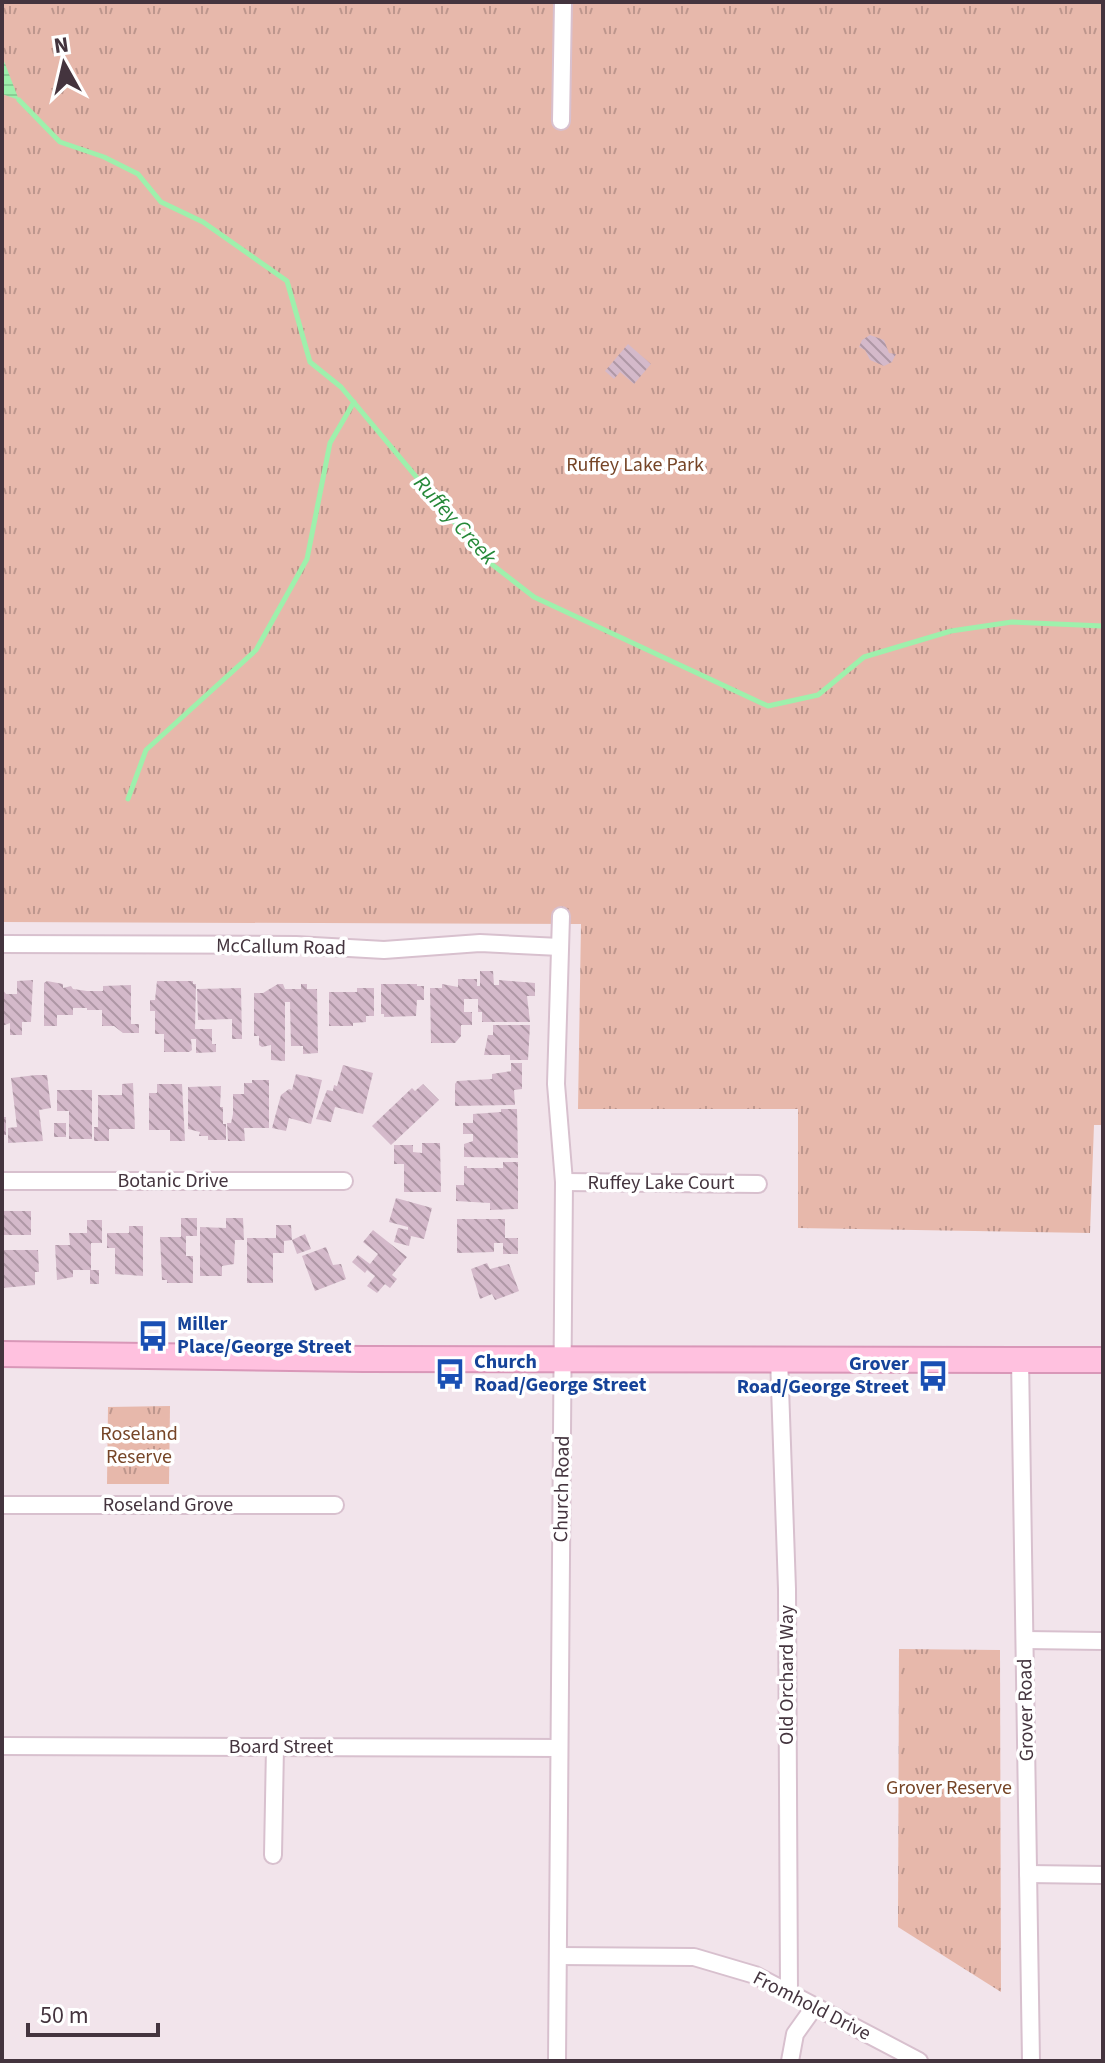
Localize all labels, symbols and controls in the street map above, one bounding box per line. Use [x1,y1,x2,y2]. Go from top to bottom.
north arrow [24,24,104,104]
text: N [52,28,71,62]
park label: Ruffey Lake Park [566,451,704,479]
water label: Ruffey Creek [406,468,504,572]
street label: McCallum Road [216,932,346,962]
street label: Botanic Drive [118,1167,229,1195]
street label: Ruffey Lake Court [587,1169,735,1197]
place label: Miller Place/George Street [177,1310,352,1361]
bus stop icon: Miller Place/George Street [136,1319,170,1353]
place label: Church Road/George Street [474,1348,647,1399]
place label: Grover Road/George Street [737,1350,909,1401]
bus stop icon: Church Road/George Street [433,1357,467,1391]
bus stop icon: Grover Road/George Street [916,1359,950,1393]
park label: Roseland Reserve [100,1420,178,1471]
street label: Church Road [547,1435,577,1543]
street label: Roseland Grove [103,1491,233,1519]
street label: Old Orchard Way [773,1604,801,1745]
street label: Grover Road [1011,1658,1041,1762]
street label: Board Street [229,1733,333,1761]
park label: Grover Reserve [886,1774,1012,1802]
street label: Fromhold Drive [748,1964,876,2048]
scale bar [28,1987,158,2037]
text: 50 m [40,1998,89,2033]

